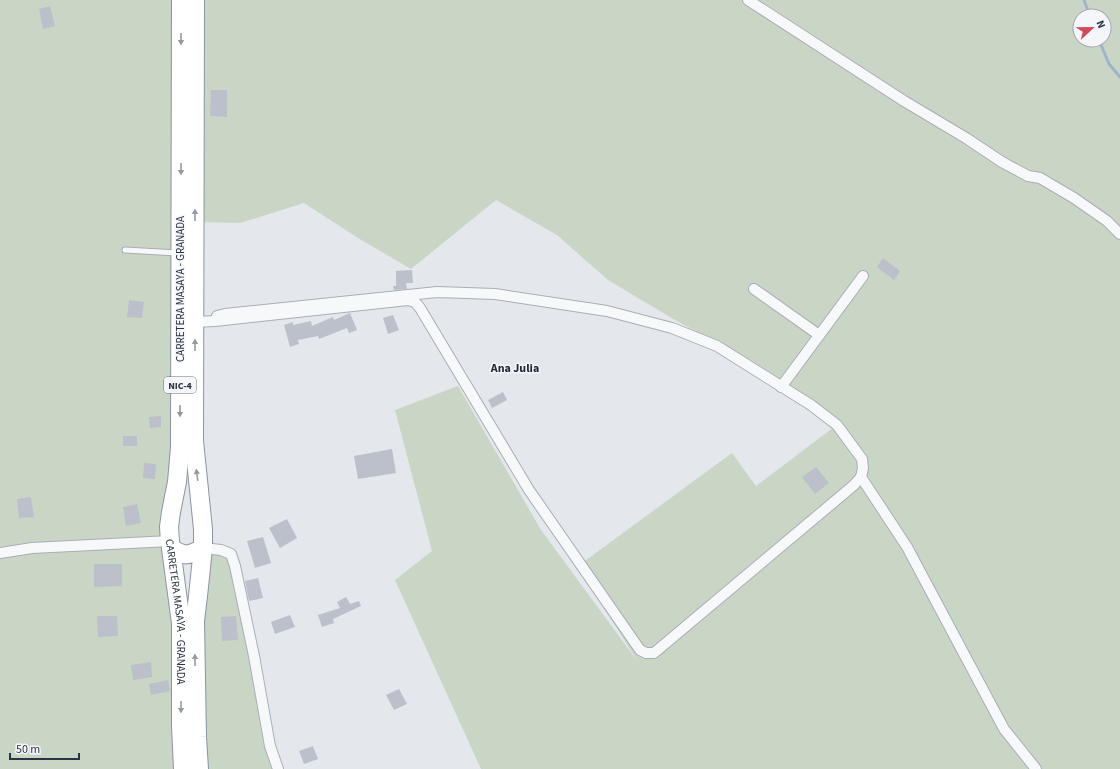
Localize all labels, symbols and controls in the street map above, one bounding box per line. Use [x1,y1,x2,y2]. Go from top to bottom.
north arrow [1072,8,1112,48]
text: N [1092,18,1109,31]
one-way arrow [178,33,184,46]
one-way arrow [178,163,184,176]
one-way arrow [192,208,198,221]
street label: CARRETERA MASAYA - GRANADA [173,216,188,362]
one-way arrow [192,338,198,351]
district label: Ana Julia [490,360,539,377]
road number: NIC-4 [164,377,196,393]
one-way arrow [177,405,183,418]
one-way arrow [194,469,200,481]
street label: CARRETERA MASAYA - GRANADA [162,538,188,684]
one-way arrow [192,653,198,666]
one-way arrow [178,701,184,714]
scale bar [10,735,79,761]
text: 50 m [16,741,40,758]

